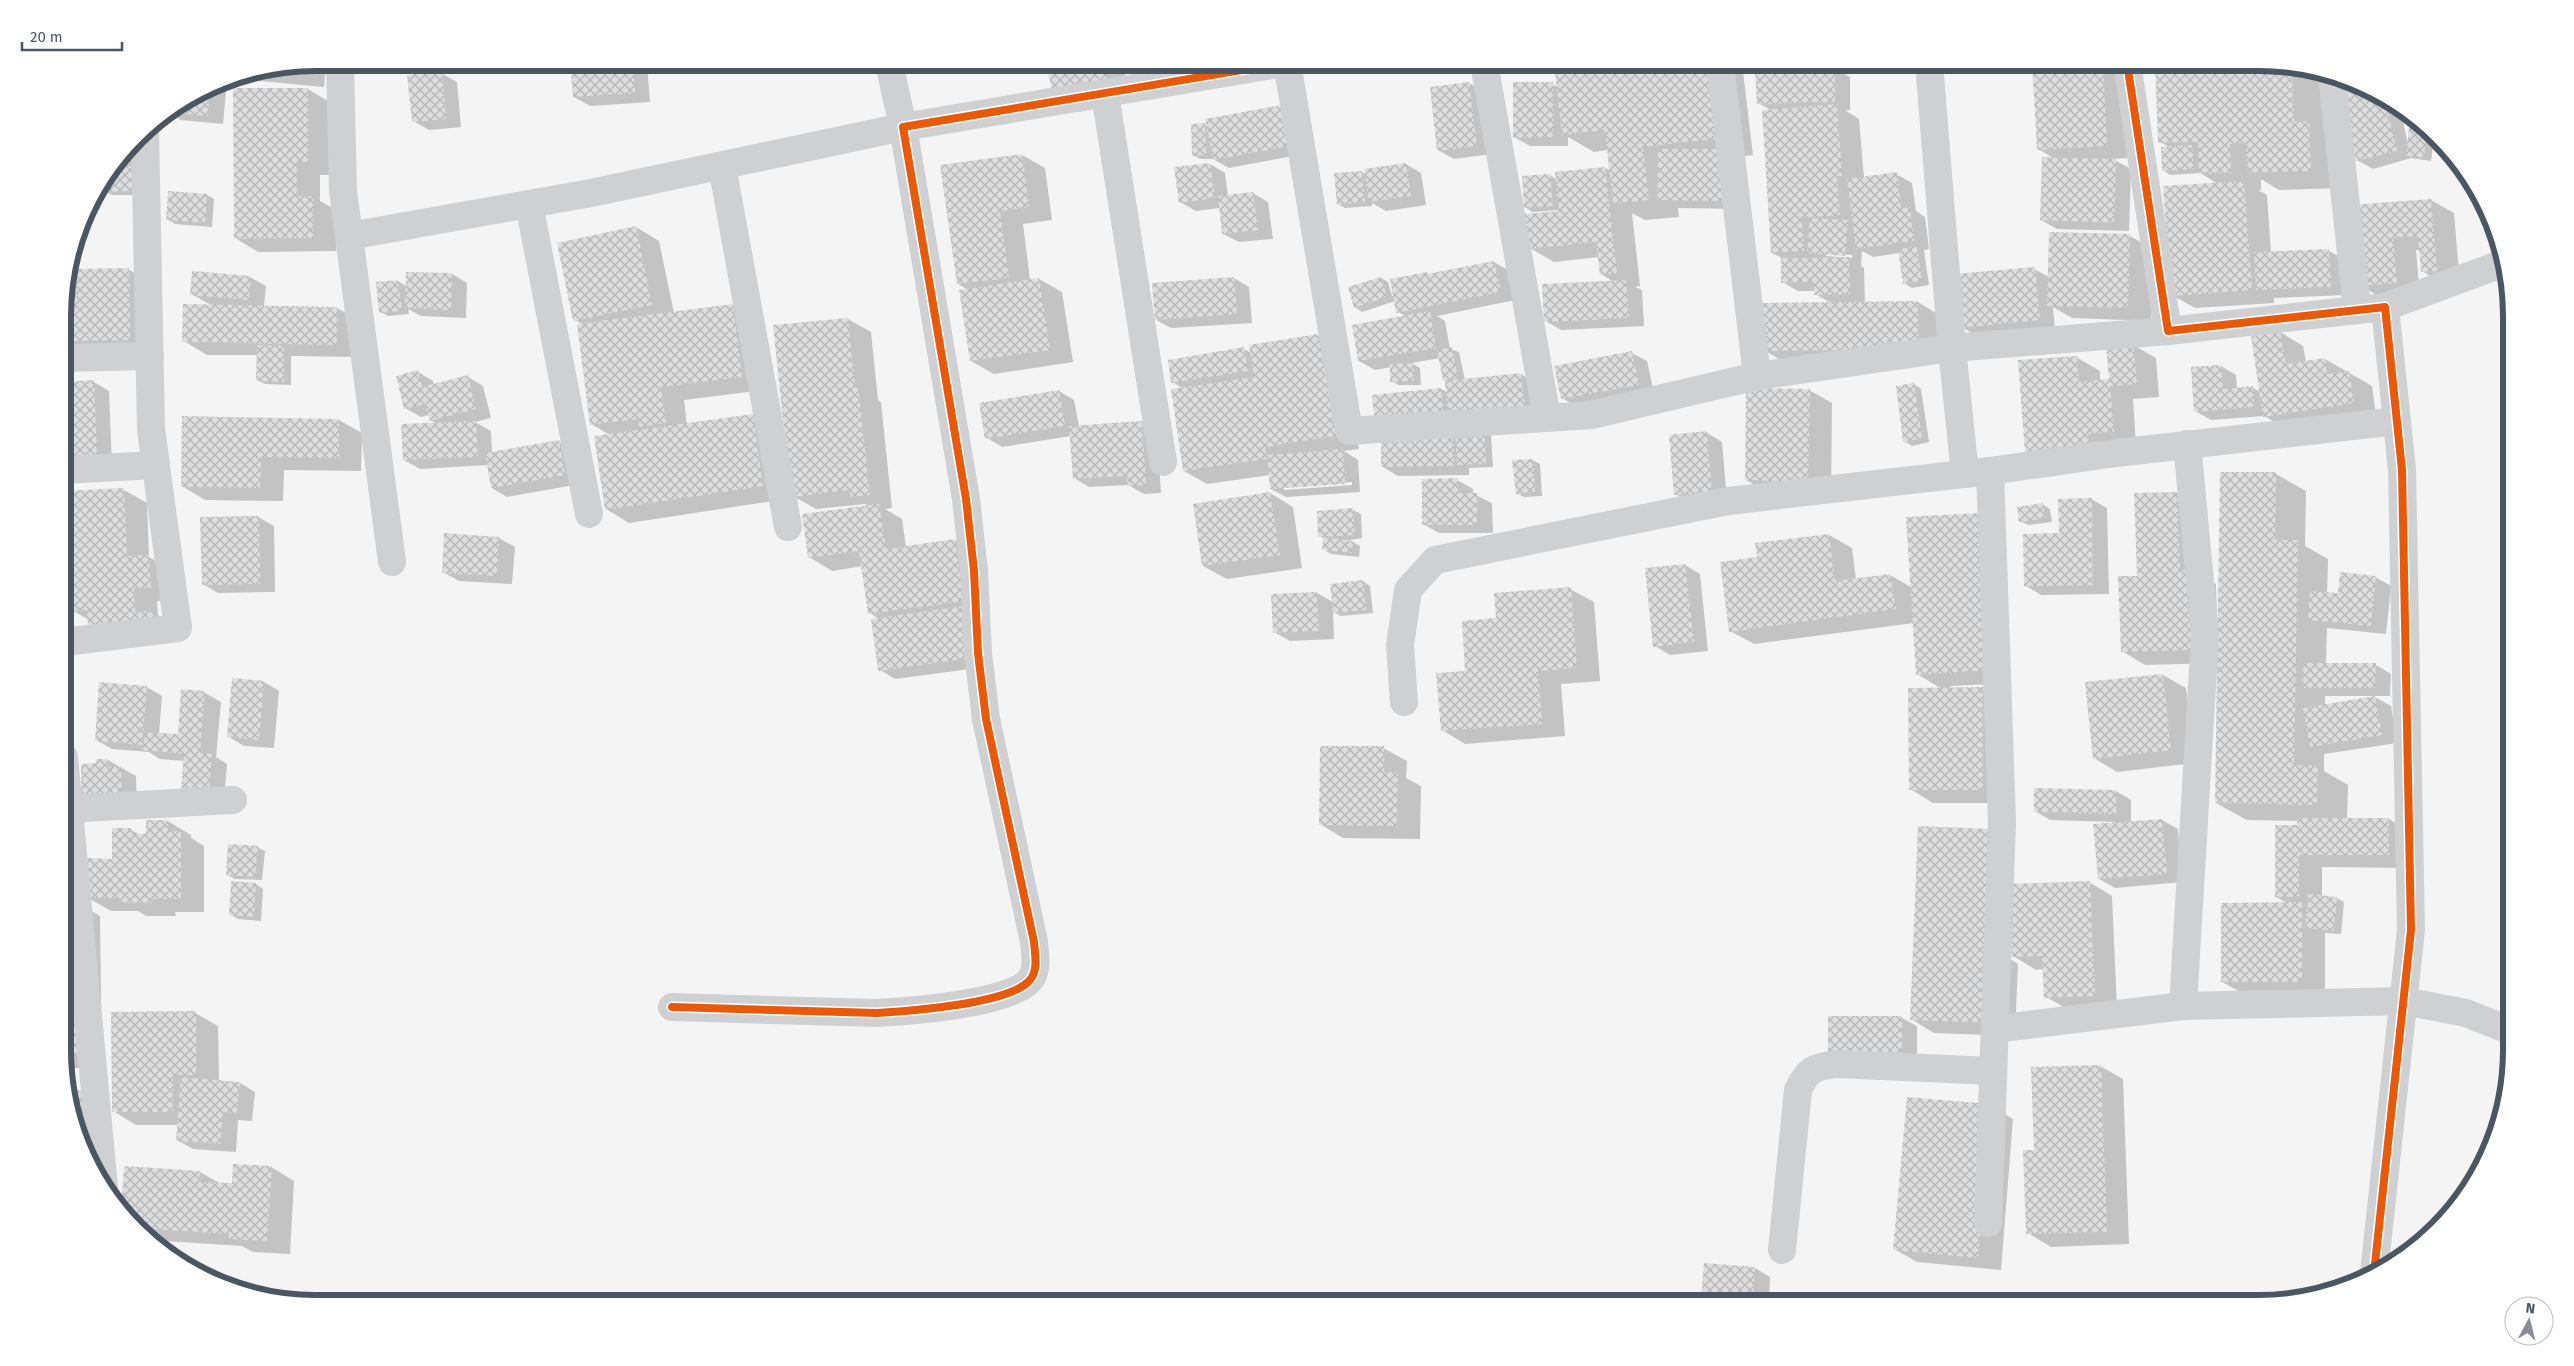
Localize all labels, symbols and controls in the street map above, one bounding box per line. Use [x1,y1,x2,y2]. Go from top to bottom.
scale bar [22,20,122,52]
text: 20 m [30,28,63,46]
north arrow [2504,1296,2554,1346]
text: N [2525,1300,2536,1318]

